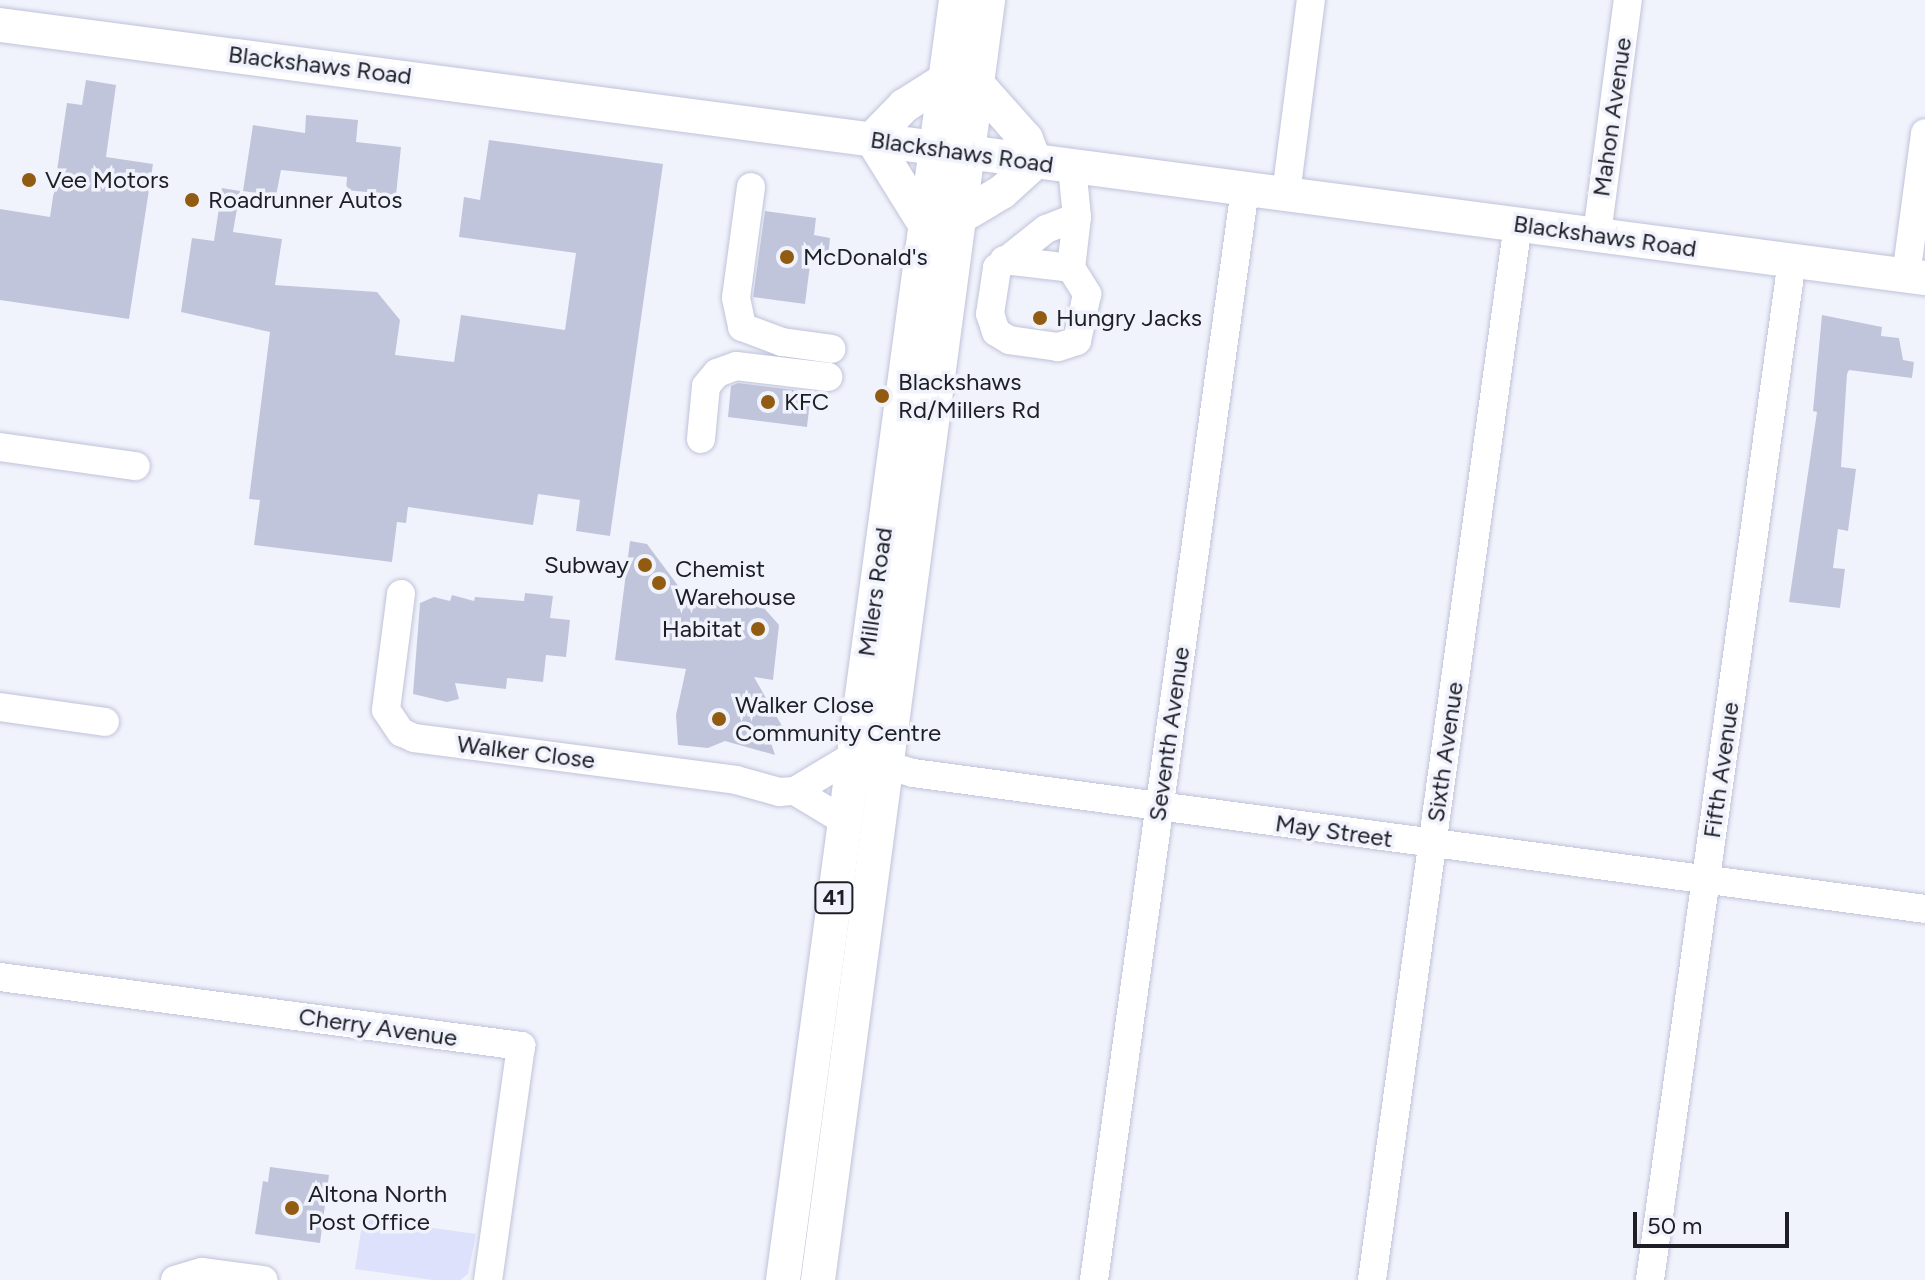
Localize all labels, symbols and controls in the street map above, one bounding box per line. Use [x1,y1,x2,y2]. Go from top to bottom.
street label: Mahon Avenue [1587,36,1637,198]
street label: Blackshaws Road [227,39,413,91]
street label: Blackshaws Road [869,125,1055,179]
place label: Vee Motors [45,166,169,194]
marker: Vee Motors [20,171,38,189]
place label: Roadrunner Autos [208,186,402,214]
marker: Roadrunner Autos [183,191,201,209]
street label: Blackshaws Road [1512,209,1698,263]
place label: McDonald's [803,243,928,271]
marker: McDonald's [778,248,796,266]
place label: Hungry Jacks [1056,304,1202,332]
marker: Hungry Jacks [1031,309,1049,327]
place label: Blackshaws Rd/Millers Rd [898,368,1040,424]
marker: Blackshaws Rd/Millers Rd [873,387,891,405]
place label: KFC [784,388,829,416]
marker: KFC [759,393,777,411]
street label: Millers Road [852,526,898,658]
place label: Subway [544,551,629,579]
place label: Chemist Warehouse [675,555,796,611]
marker: Subway [636,556,654,574]
marker: Chemist Warehouse [650,574,668,592]
place label: Habitat [662,615,742,643]
marker: Habitat [749,620,767,638]
street label: Seventh Avenue [1143,645,1195,823]
street label: Sixth Avenue [1421,680,1469,824]
place label: Walker Close Community Centre [735,691,941,747]
street label: Fifth Avenue [1697,700,1745,840]
marker: Walker Close Community Centre [710,710,728,728]
street label: Walker Close [455,729,597,775]
street label: May Street [1274,809,1394,853]
road number: 41 [814,880,854,916]
street label: Cherry Avenue [297,1002,459,1052]
place label: Altona North Post Office [308,1180,447,1236]
scale bar [1637,1196,1793,1246]
marker: Altona North Post Office [283,1199,301,1217]
text: 50 m [1647,1211,1703,1240]

